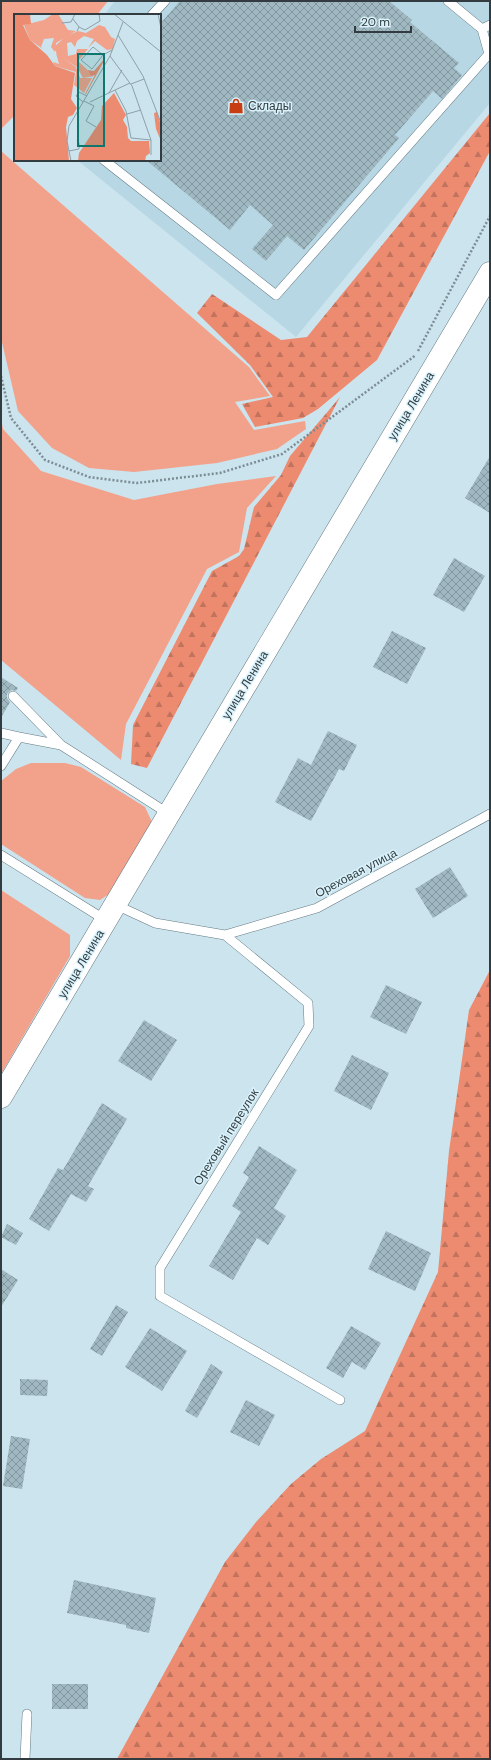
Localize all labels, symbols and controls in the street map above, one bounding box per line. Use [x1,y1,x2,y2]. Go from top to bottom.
scale bar [355,8,411,34]
inset map [14,14,161,161]
text: 20 m [361,14,390,30]
shop icon: Склады [227,97,245,115]
place label: Склады [248,98,291,114]
street label: улица Ленина [384,368,438,443]
street label: улица Ленина [218,647,272,722]
street label: Ореховая улица [312,845,400,901]
street label: улица Ленина [54,926,108,1001]
street label: Ореховый переулок [190,1085,263,1188]

